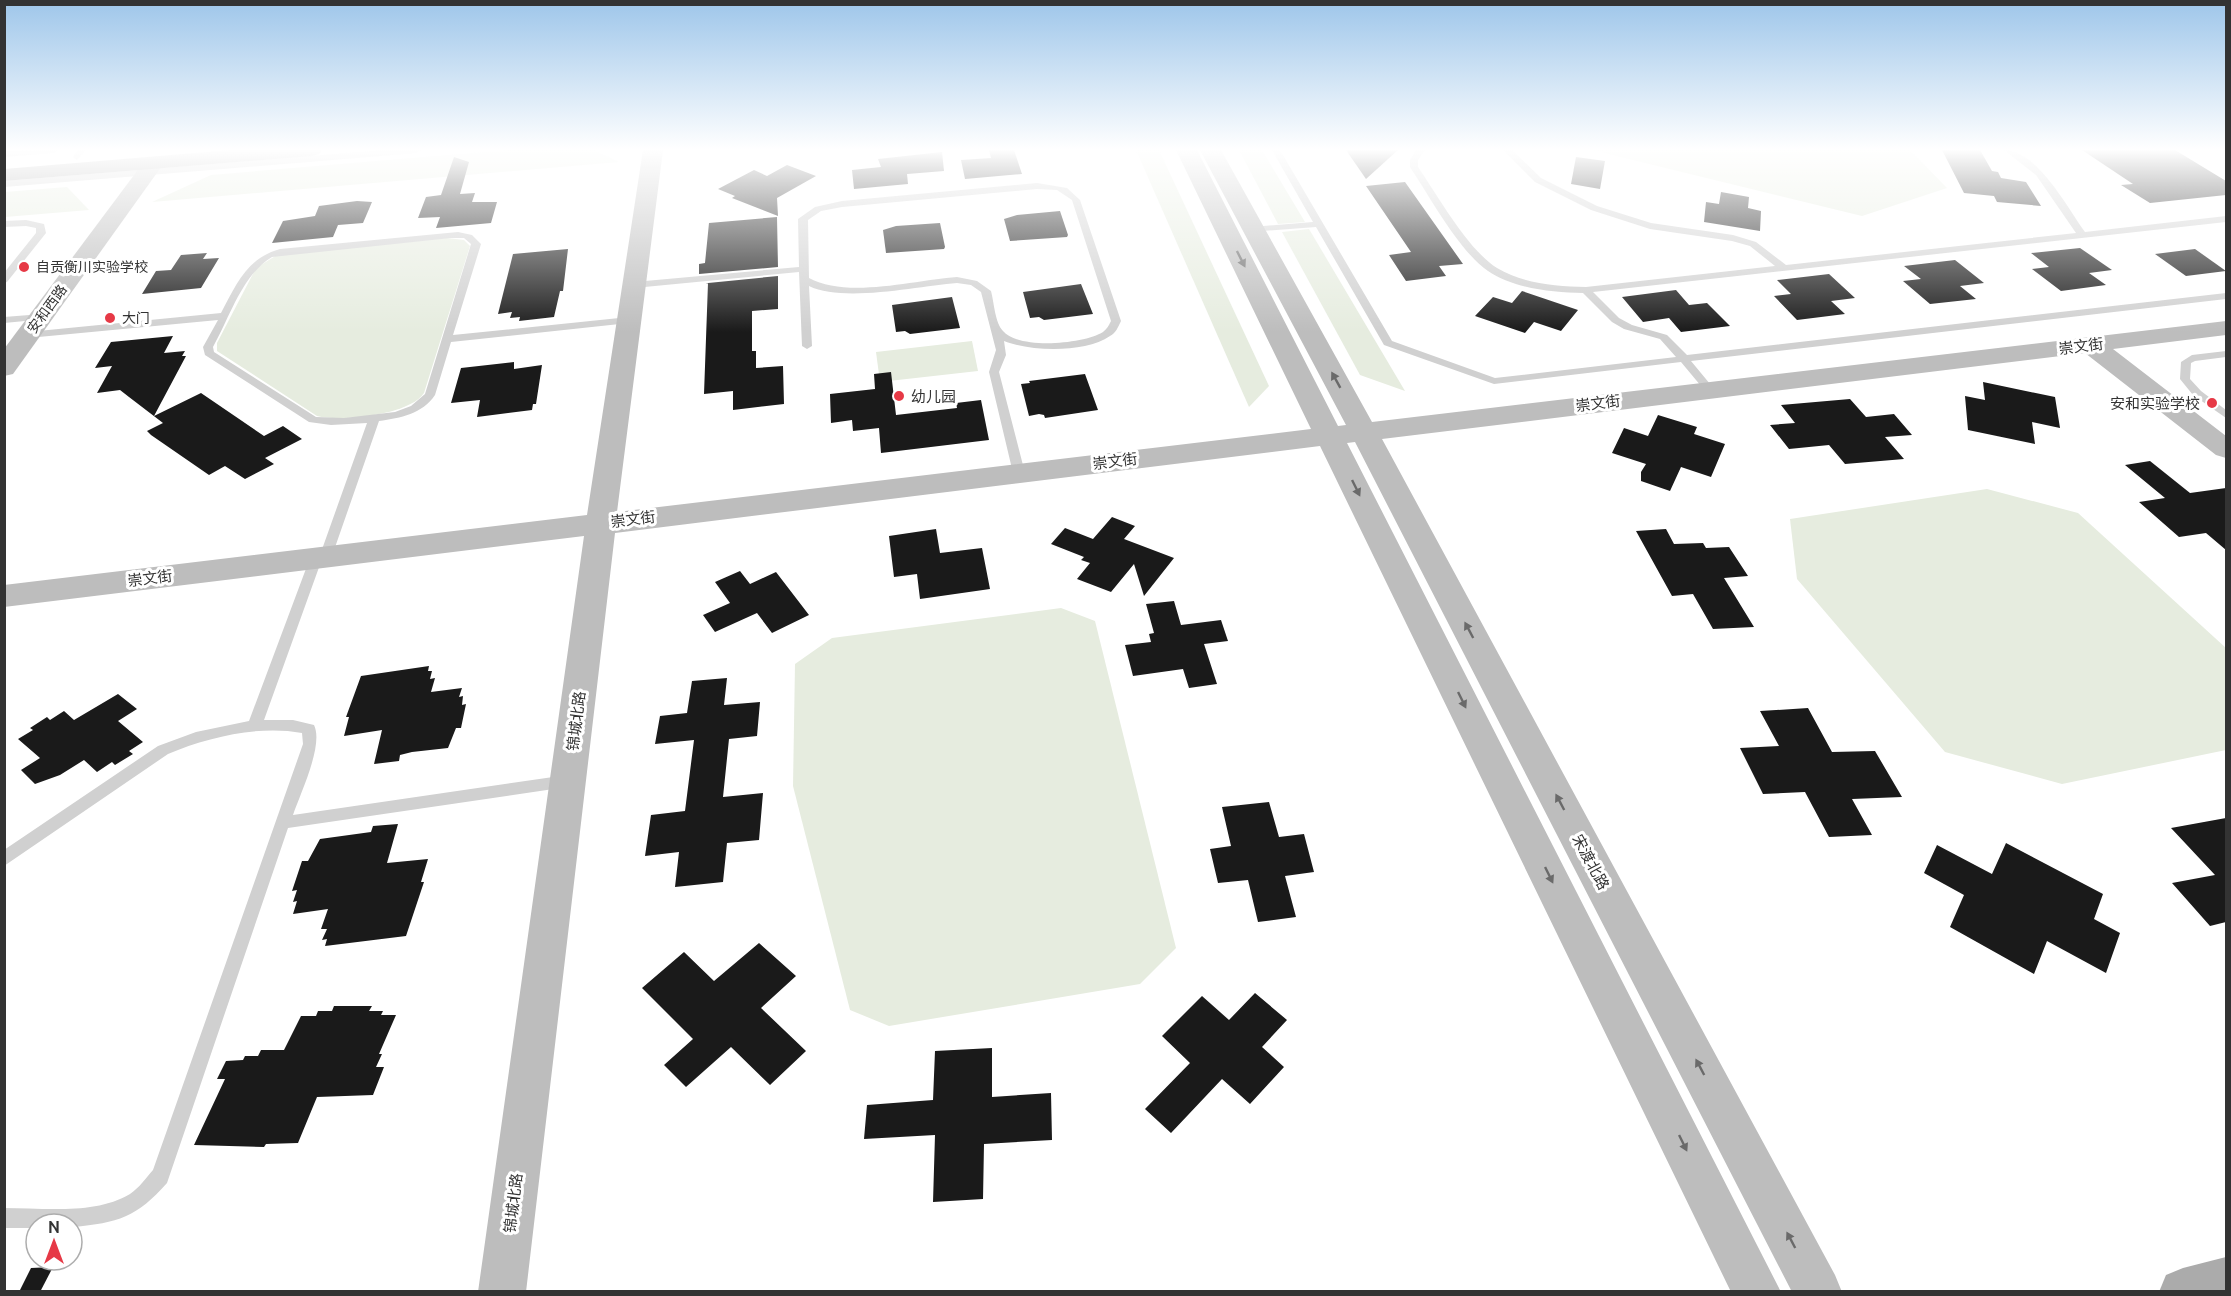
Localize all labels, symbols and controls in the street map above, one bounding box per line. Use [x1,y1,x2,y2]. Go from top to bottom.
one-way arrow [1236,250,1246,267]
place label: 自贡衡川实验学校 [36,259,148,275]
marker: 自贡衡川实验学校 [17,260,31,274]
street label: 安和西路 [24,282,70,336]
place label: 大门 [122,310,150,326]
marker: 大门 [103,311,117,325]
street label: 崇文街 [2058,335,2104,357]
one-way arrow [1331,372,1341,389]
place label: 幼儿园 [911,388,956,405]
marker: 幼儿园 [892,389,906,403]
street label: 崇文街 [1575,392,1621,414]
place label: 安和实验学校 [2110,395,2200,412]
marker: 安和实验学校 [2205,396,2219,410]
street label: 崇文街 [1092,450,1138,472]
one-way arrow [1351,479,1361,497]
street label: 崇文街 [610,508,656,530]
street label: 崇文街 [127,567,173,589]
one-way arrow [1464,621,1474,638]
street label: 锦城北路 [564,690,588,752]
one-way arrow [1457,692,1467,709]
one-way arrow [1555,793,1565,810]
street label: 宋渡北路 [1569,832,1613,892]
one-way arrow [1544,866,1554,883]
one-way arrow [1695,1059,1705,1076]
one-way arrow [1678,1135,1687,1152]
street label: 锦城北路 [501,1172,525,1234]
north arrow [24,1212,84,1272]
text: N [48,1218,60,1236]
one-way arrow [1786,1231,1796,1248]

